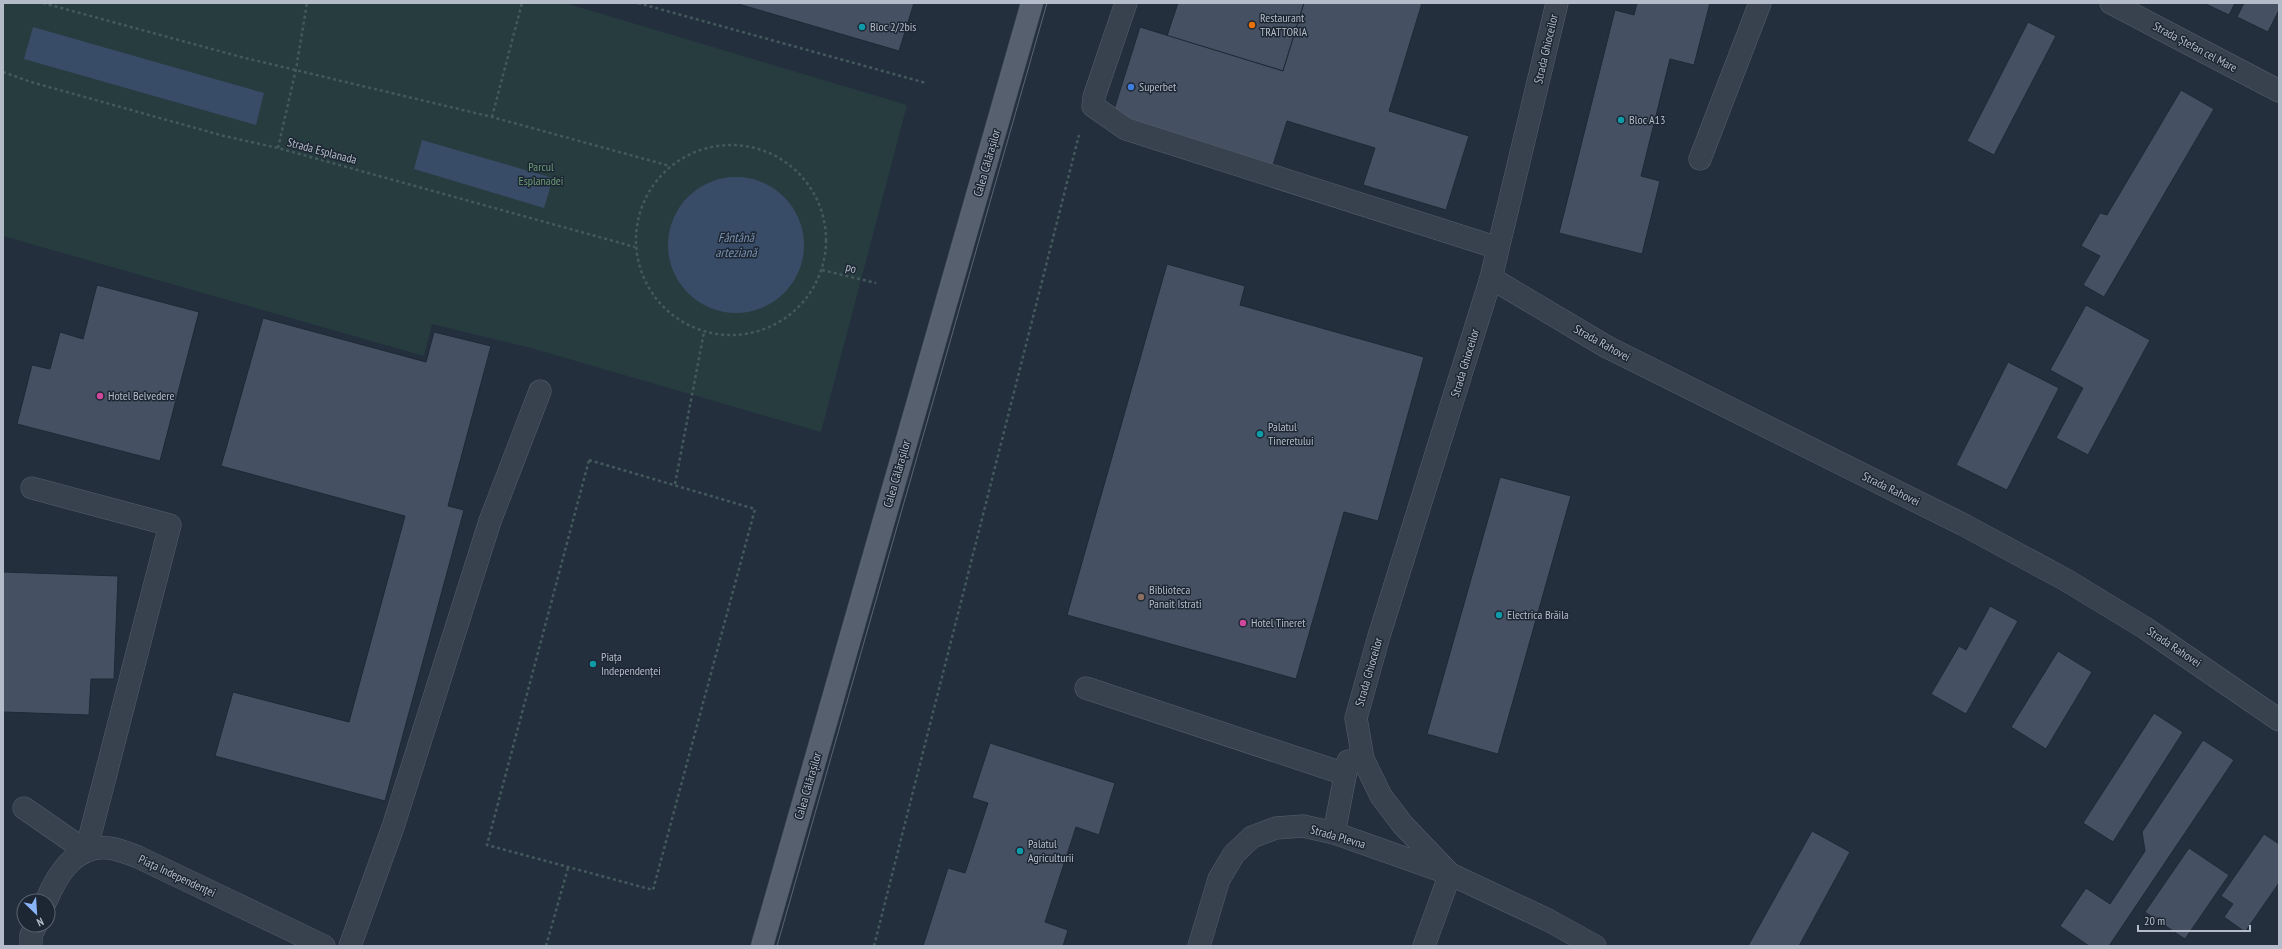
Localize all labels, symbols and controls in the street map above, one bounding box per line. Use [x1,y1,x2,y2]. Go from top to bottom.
place label: Restaurant TRATTORIA [1260,10,1308,39]
street label: Strada Ghioceilor [1530,12,1561,85]
street label: Strada Ștefan cel Mare [2151,18,2240,75]
place label: Bloc 2/2bis [870,19,916,34]
marker: Restaurant TRATTORIA [1247,20,1257,30]
marker: Bloc 2/2bis [857,22,867,32]
place label: Superbet [1139,79,1177,94]
marker: Superbet [1126,82,1136,92]
place label: Bloc A13 [1629,112,1665,127]
marker: Bloc A13 [1616,115,1626,125]
street label: Calea Călărașilor [970,127,1003,198]
street label: Strada Esplanada [286,134,359,167]
park label: Parcul Esplanadei [519,159,563,188]
water label: Fântână arteziană [715,229,759,261]
street label: po [844,259,858,276]
street label: Strada Rahovei [1571,321,1633,364]
street label: Strada Ghioceilor [1447,326,1482,399]
place label: Hotel Belvedere [108,388,175,403]
marker: Hotel Belvedere [95,391,105,401]
place label: Palatul Tineretului [1268,419,1314,448]
marker: Palatul Tineretului [1255,429,1265,439]
street label: Calea Călărașilor [880,438,913,509]
street label: Strada Rahovei [1860,468,1922,509]
place label: Biblioteca Panait Istrati [1149,582,1202,611]
marker: Biblioteca Panait Istrati [1136,592,1146,602]
place label: Electrica Brăila [1507,607,1569,622]
marker: Electrica Brăila [1494,610,1504,620]
place label: Hotel Tineret [1251,615,1306,630]
marker: Hotel Tineret [1238,618,1248,628]
street label: Strada Rahovei [2144,623,2204,670]
street label: Strada Ghioceilor [1352,635,1386,708]
place label: Piața Independenței [601,649,661,678]
marker: Piața Independenței [588,659,598,669]
street label: Calea Călărașilor [791,750,824,821]
street label: Strada Plevna [1309,821,1368,852]
place label: Palatul Agriculturii [1028,836,1074,865]
marker: Palatul Agriculturii [1015,846,1025,856]
street label: Piața Independenței [136,851,218,900]
north arrow [16,893,56,933]
scale bar [2138,907,2250,933]
text: 20 m [2144,913,2165,928]
text: N [35,914,46,930]

